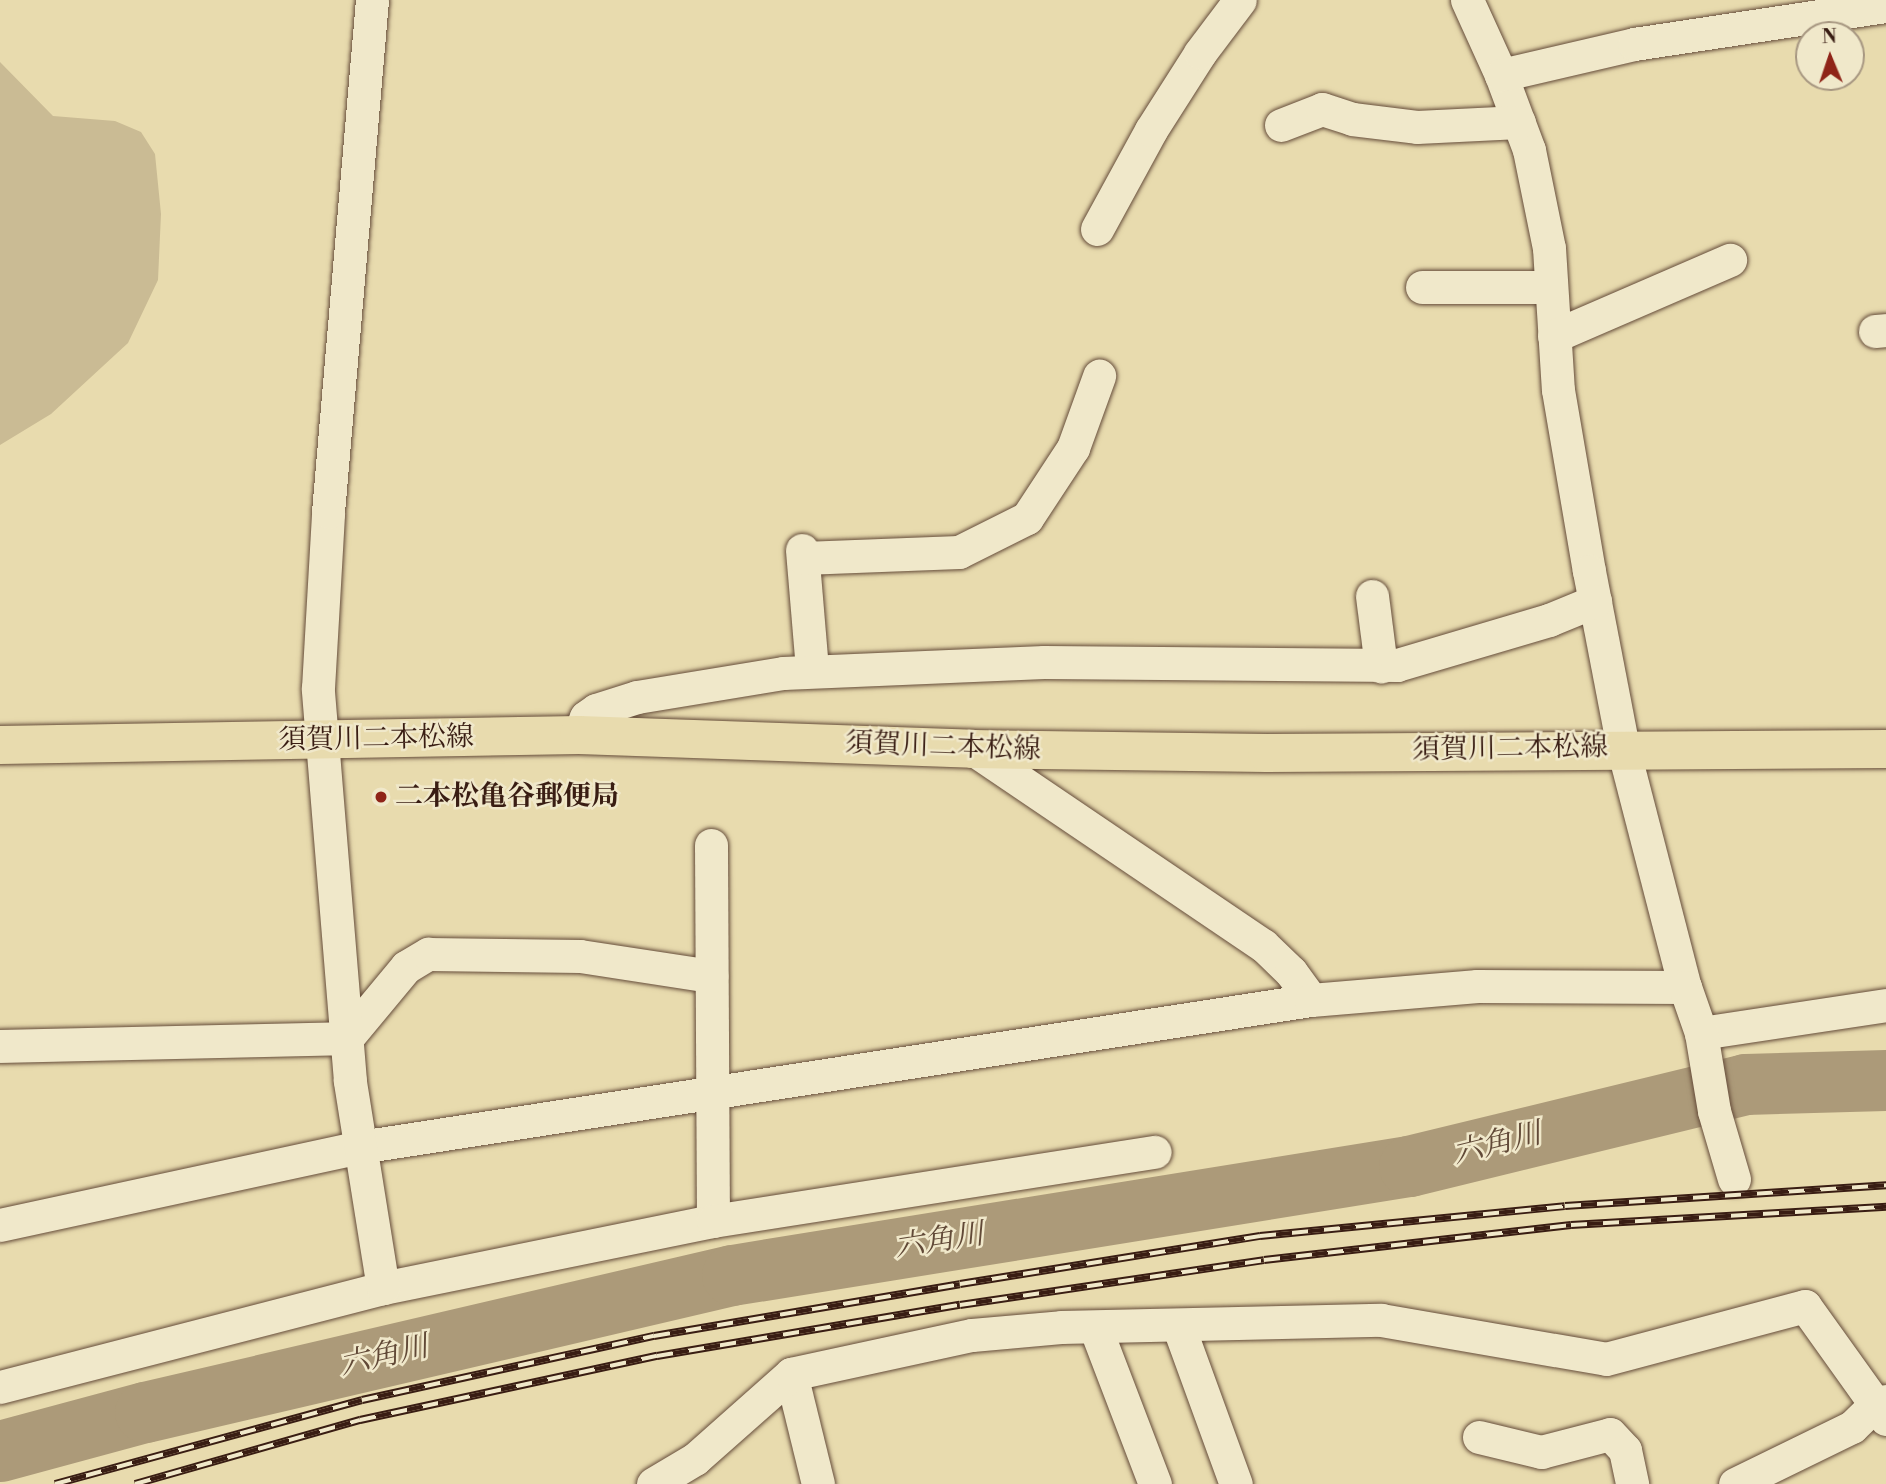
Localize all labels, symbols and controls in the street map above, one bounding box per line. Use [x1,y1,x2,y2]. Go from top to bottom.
north arrow [1795,21,1865,91]
text: N [1821,25,1837,49]
street label: 須賀川二本松線 [278,720,474,758]
street label: 須賀川二本松線 [844,727,1042,767]
street label: 須賀川二本松線 [1412,730,1608,768]
place label: 二本松亀谷郵便局 [395,780,619,814]
marker: 二本松亀谷郵便局 [373,789,389,805]
water label: 六角川 [1449,1116,1545,1172]
water label: 六角川 [892,1216,986,1266]
water label: 六角川 [336,1328,432,1384]

